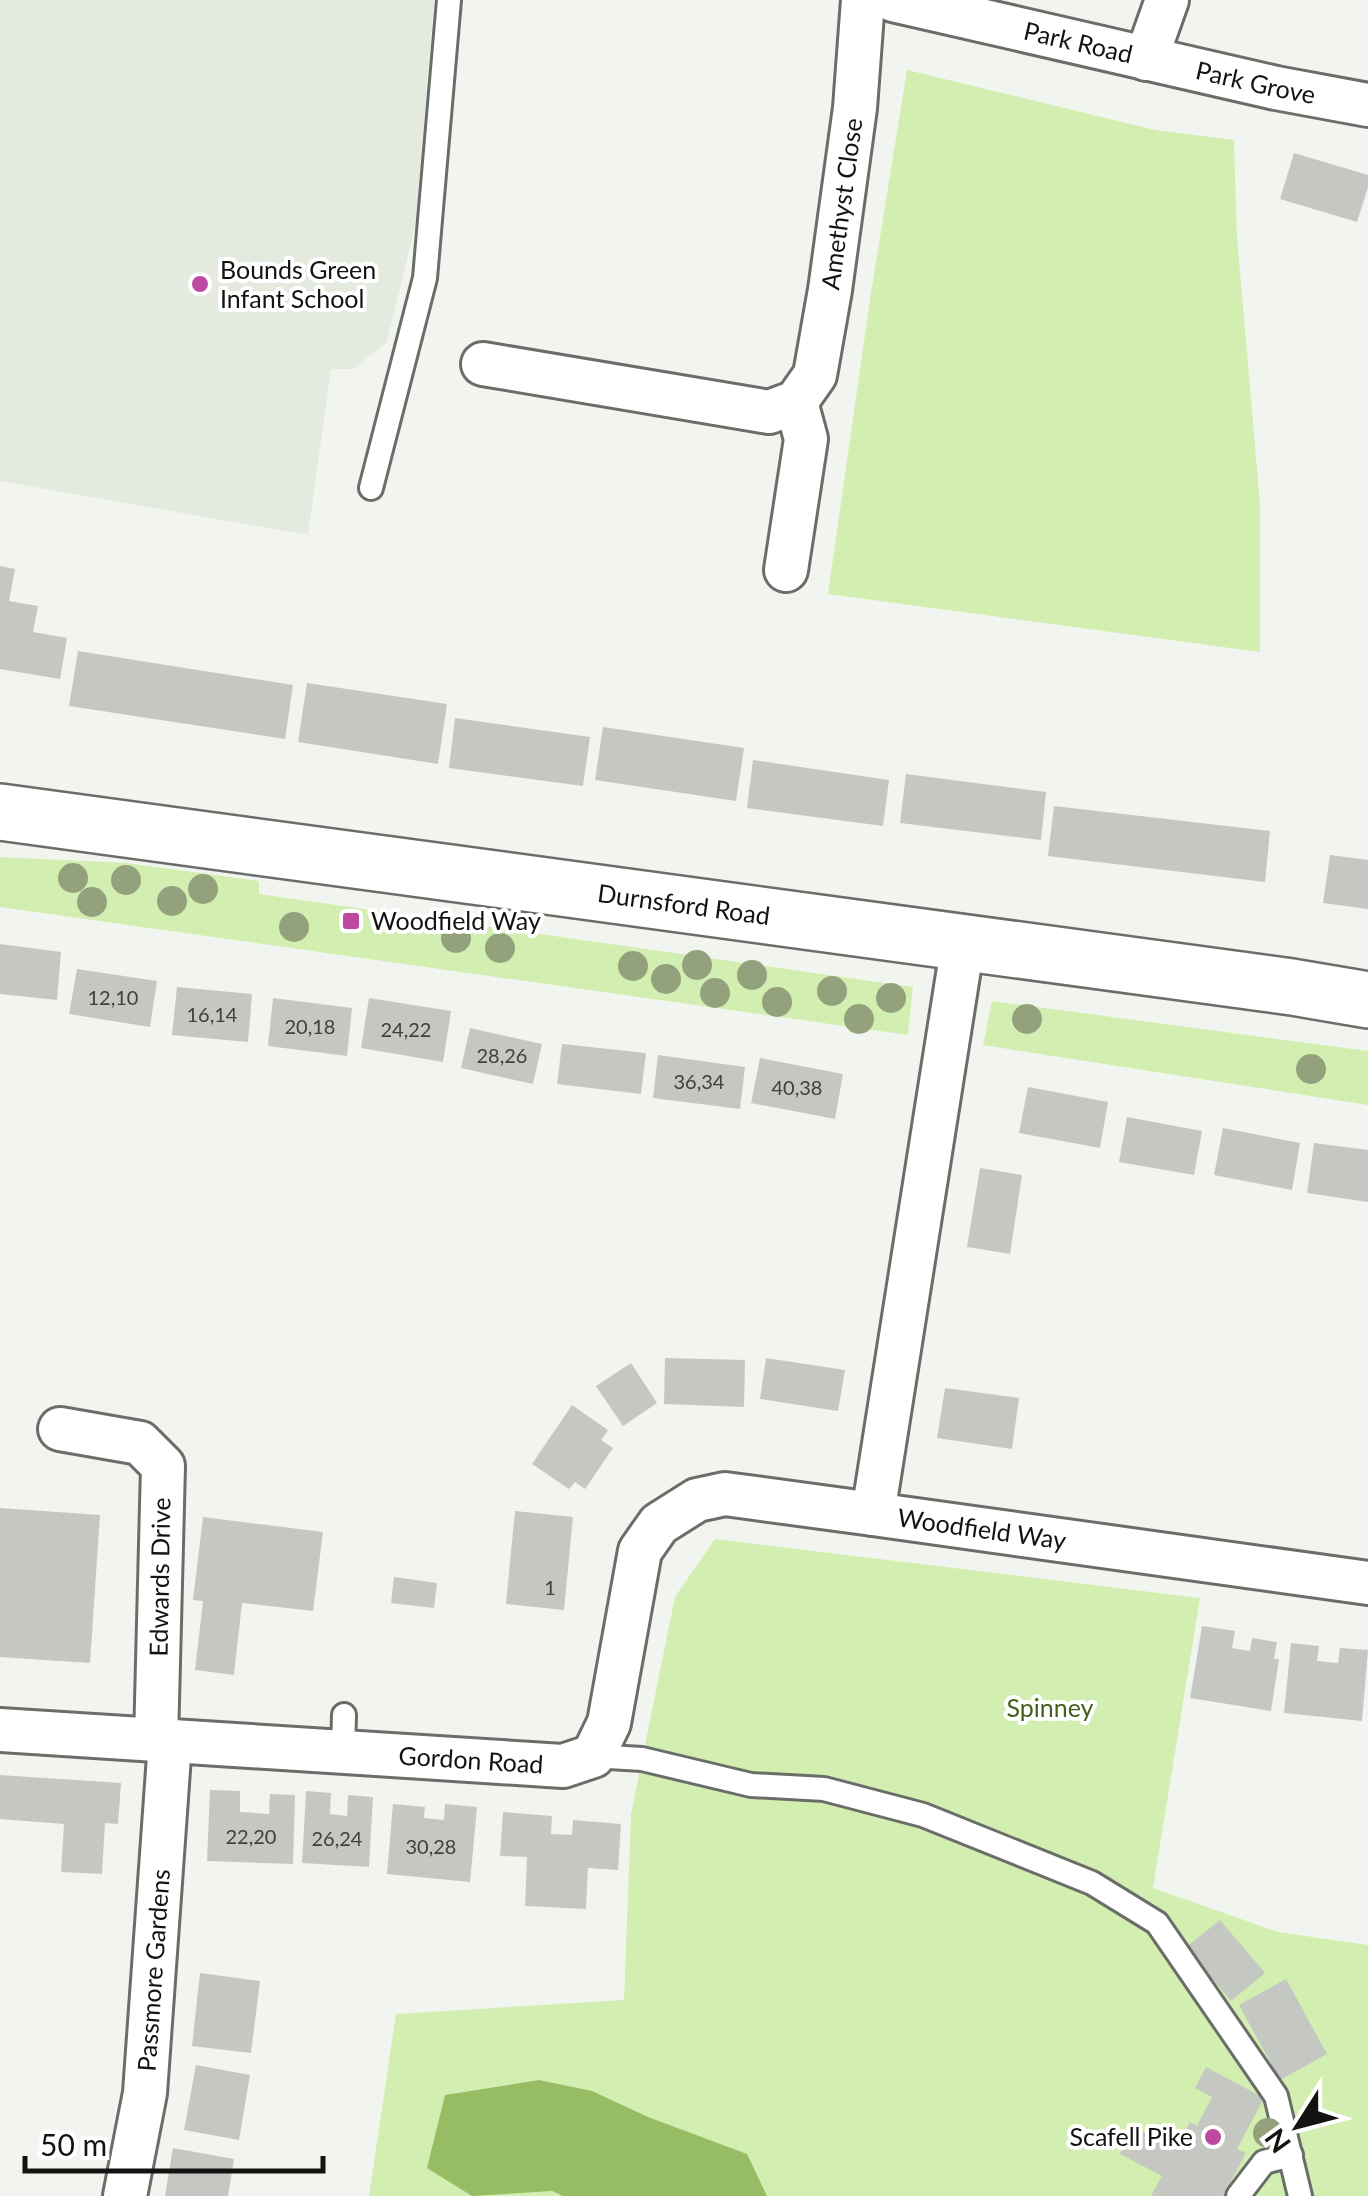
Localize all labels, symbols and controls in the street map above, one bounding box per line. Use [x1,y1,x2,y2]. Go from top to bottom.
street label: Park Road [1021,15,1136,69]
street label: Park Grove [1193,54,1318,109]
street label: Amethyst Close [814,116,867,291]
place label: Bounds Green Infant School [220,254,376,313]
marker: Bounds Green Infant School [189,273,211,295]
street label: Durnsford Road [596,877,772,930]
place label: Woodfield Way [371,905,541,935]
marker: Woodfield Way [340,910,362,932]
house number: 12,10 [88,985,138,1009]
house number: 16,14 [187,1002,238,1026]
house number: 20,18 [285,1014,335,1038]
house number: 24,22 [381,1017,431,1041]
house number: 28,26 [477,1043,527,1067]
house number: 36,34 [674,1069,725,1093]
house number: 40,38 [772,1075,822,1099]
street label: Edwards Drive [143,1497,175,1657]
street label: Woodfield Way [896,1502,1068,1555]
house number: 1 [544,1575,556,1599]
park label: Spinney [1007,1692,1094,1722]
street label: Gordon Road [398,1740,544,1779]
house number: 22,20 [226,1824,276,1848]
house number: 26,24 [312,1826,363,1850]
house number: 30,28 [406,1834,456,1858]
street label: Passmore Gardens [131,1868,175,2072]
north arrow [1248,2076,1348,2176]
scale bar [25,2111,322,2173]
place label: Scafell Pike [1069,2121,1193,2151]
text: N [1257,2123,1297,2160]
text: 50 m [40,2126,107,2162]
marker: Scafell Pike [1202,2126,1224,2148]

